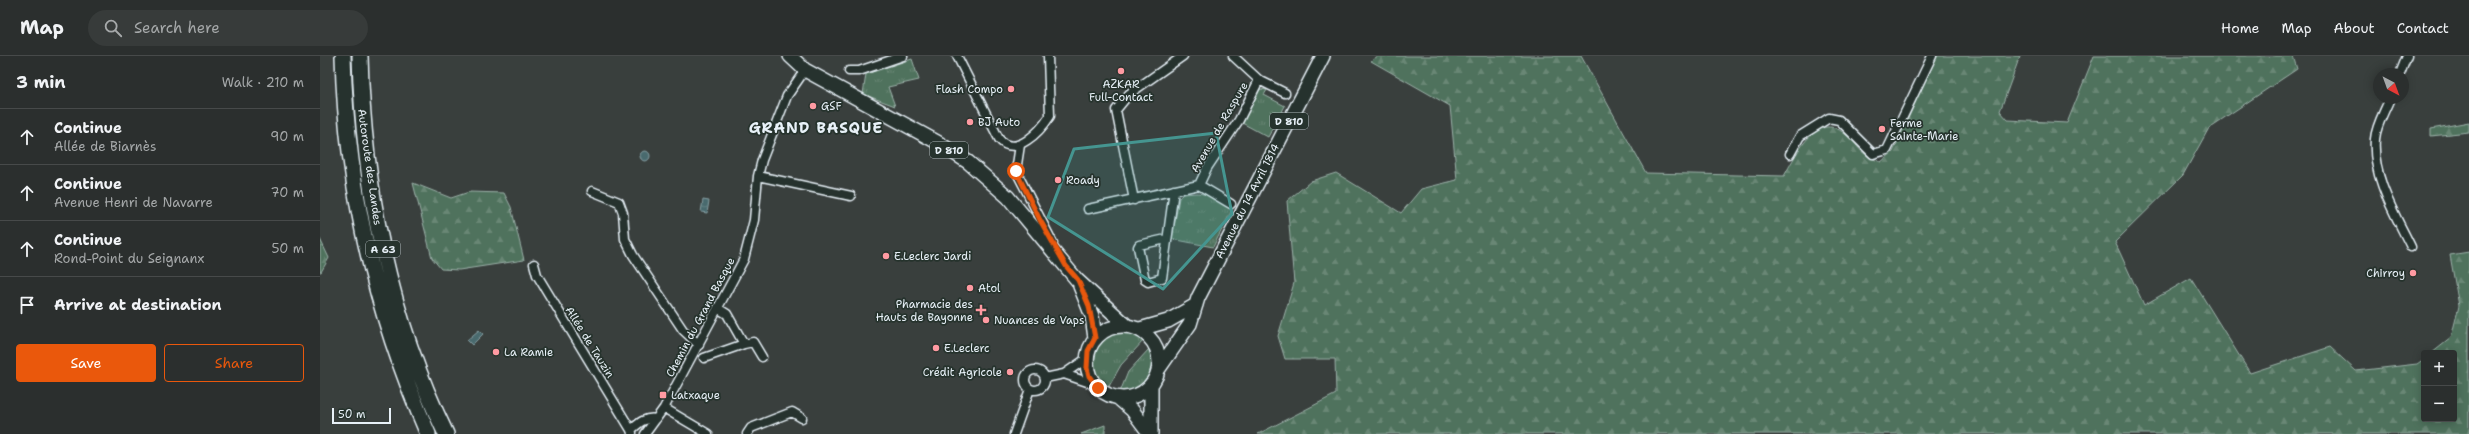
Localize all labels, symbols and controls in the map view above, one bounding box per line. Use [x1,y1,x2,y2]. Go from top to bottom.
search box [88,10,368,46]
text: Map [20,15,64,40]
icon: search [102,17,124,39]
text: Search here [134,18,220,38]
text: Home [2221,19,2260,37]
text: Map [2282,19,2312,37]
text: About [2334,19,2375,37]
text: Contact [2397,19,2449,37]
marker: AZKAR Full-Contact [1116,66,1126,76]
north arrow [2373,68,2409,104]
text: 3 min [16,71,66,93]
text: Walk · 210 m [222,74,304,91]
place label: AZKAR Full-Contact [1089,77,1153,105]
street label: Avenue de Raspure [1187,79,1251,175]
place label: Flash Compo [936,82,1003,97]
marker: Flash Compo [1006,84,1016,94]
place label: GSF [821,99,842,114]
marker: GSF [808,101,818,111]
street label: Autoroute des Landes [354,108,385,226]
road number: D 810 [1270,113,1308,129]
place label: BJ Auto [978,115,1020,130]
place label: Ferme Sainte-Marie [1890,116,1959,144]
marker: BJ Auto [965,117,975,127]
text: Continue [54,118,122,138]
district label: GRAND BASQUE [749,118,883,138]
marker: Ferme Sainte-Marie [1877,124,1887,134]
icon: ahead [16,126,38,148]
text: 90 m [270,128,304,145]
text: Allée de Biarnès [54,138,156,155]
street label: Avenue du 14 Avril 1814 [1212,141,1283,261]
road number: D 810 [930,142,968,158]
route start [1007,162,1025,180]
place label: Roady [1066,173,1100,188]
text: Continue [54,174,122,194]
marker: Roady [1053,175,1063,185]
icon: ahead [16,182,38,204]
text: 70 m [270,184,304,201]
text: Avenue Henri de Navarre [54,194,213,211]
text: Continue [54,230,122,250]
icon: ahead [16,238,38,260]
text: 50 m [271,240,304,257]
road number: A 63 [366,241,400,257]
place label: E.Leclerc Jardi [894,249,971,264]
text: Rond-Point du Seignanx [54,250,204,267]
marker: E.Leclerc Jardi [881,251,891,261]
street label: Chemin du Grand Basque [662,255,738,380]
place label: Chirroy [2366,266,2405,281]
marker: Chirroy [2408,268,2418,278]
place label: Atol [978,281,1001,296]
marker: Atol [965,283,975,293]
icon: arrive [16,294,38,316]
text: Arrive at destination [54,295,222,315]
place label: Pharmacie des Hauts de Bayonne [876,297,973,325]
street label: Allée de Tauzin [562,304,618,381]
marker: Pharmacie des Hauts de Bayonne [976,305,986,315]
place label: Nuances de Vaps [994,313,1084,328]
marker: Nuances de Vaps [981,315,991,325]
place label: E.Leclerc [944,341,990,356]
marker: E.Leclerc [931,343,941,353]
button: Save [16,344,156,382]
button: Share [164,344,304,382]
place label: La Ramie [504,345,553,360]
marker: La Ramie [491,347,501,357]
map controls [2421,350,2457,422]
button: + [2421,350,2457,386]
place label: Crédit Agricole [923,365,1002,380]
marker: Crédit Agricole [1005,367,1015,377]
route end [1089,379,1107,397]
button: − [2421,386,2457,422]
place label: Latxaque [671,388,720,403]
marker: Latxaque [658,390,668,400]
scale bar [332,406,391,425]
text: 50 m [338,407,366,422]

